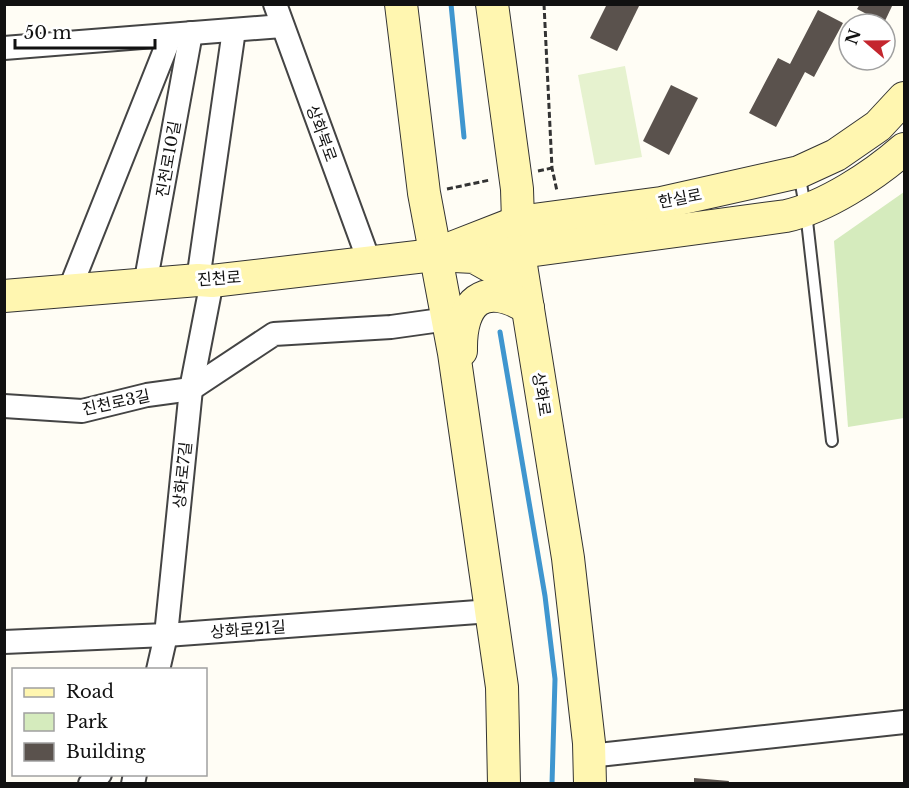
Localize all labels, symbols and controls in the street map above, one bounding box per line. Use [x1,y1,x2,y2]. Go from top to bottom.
scale bar [15,12,154,50]
north arrow [837,12,897,72]
text: 50 m [24,22,72,44]
text: N [841,26,865,47]
street label: 상화북로 [303,102,342,164]
street label: 진천로10길 [151,119,185,199]
street label: 한실로 [656,184,704,212]
street label: 진천로 [196,266,242,290]
street label: 상화로 [529,371,555,418]
street label: 진천로3길 [80,385,152,419]
street label: 상화로7길 [169,441,195,509]
street label: 상화로21길 [209,616,287,642]
legend [12,668,207,776]
text: Road [66,681,114,703]
text: Park [66,711,108,733]
text: Building [66,741,145,763]

